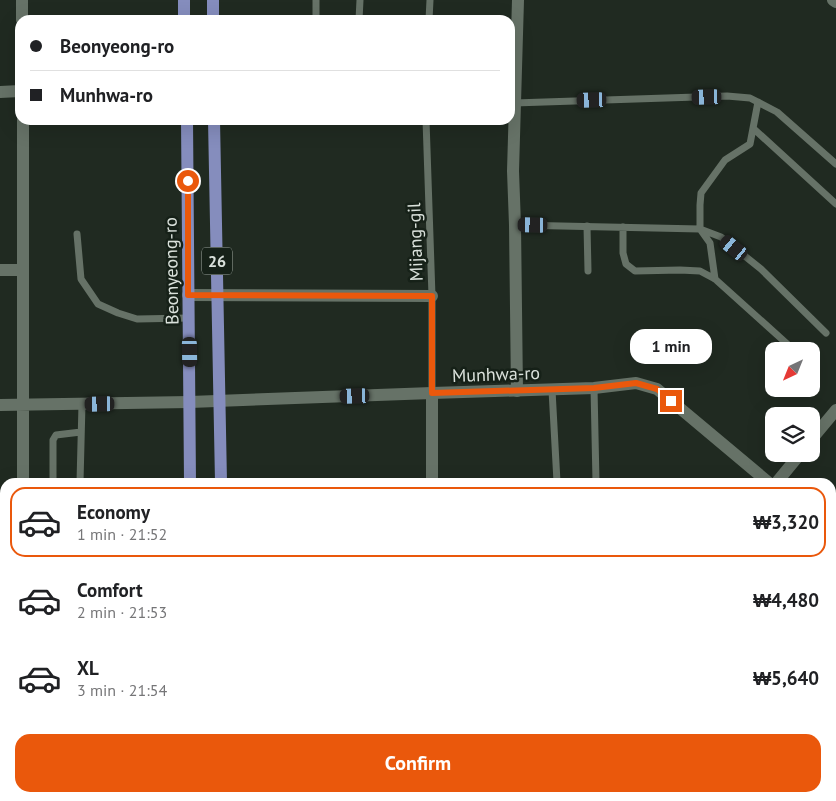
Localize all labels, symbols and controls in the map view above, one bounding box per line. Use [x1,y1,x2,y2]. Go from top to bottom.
text: Beonyeong-ro [60,34,174,58]
text: Munhwa-ro [60,83,153,107]
car [691,89,722,105]
car [576,92,607,108]
route start [177,170,199,192]
street label: Mijang-gil [402,202,428,282]
street label: Beonyeong-ro [159,217,183,325]
car [517,217,548,233]
car [717,233,750,263]
road number: 26 [202,248,232,274]
callout: 1 min [630,328,712,364]
text: 1 min [651,336,691,356]
car [182,337,197,367]
north arrow [765,342,820,398]
map controls [765,342,820,462]
street label: Munhwa-ro [452,361,540,387]
car [339,388,370,404]
route end [660,390,682,412]
car [84,396,115,412]
button: layers [765,407,820,462]
icon: car [17,500,62,545]
text: Economy [77,500,150,524]
text: ₩3,320 [753,510,819,534]
text: 1 min · 21:52 [77,524,167,544]
icon: car [17,578,62,623]
text: Comfort [77,578,143,602]
text: ₩4,480 [753,588,819,612]
text: 2 min · 21:53 [77,602,167,622]
icon: car [17,656,62,701]
text: XL [77,656,99,680]
text: ₩5,640 [753,666,819,690]
text: 3 min · 21:54 [77,680,167,700]
button: Confirm [15,734,821,792]

